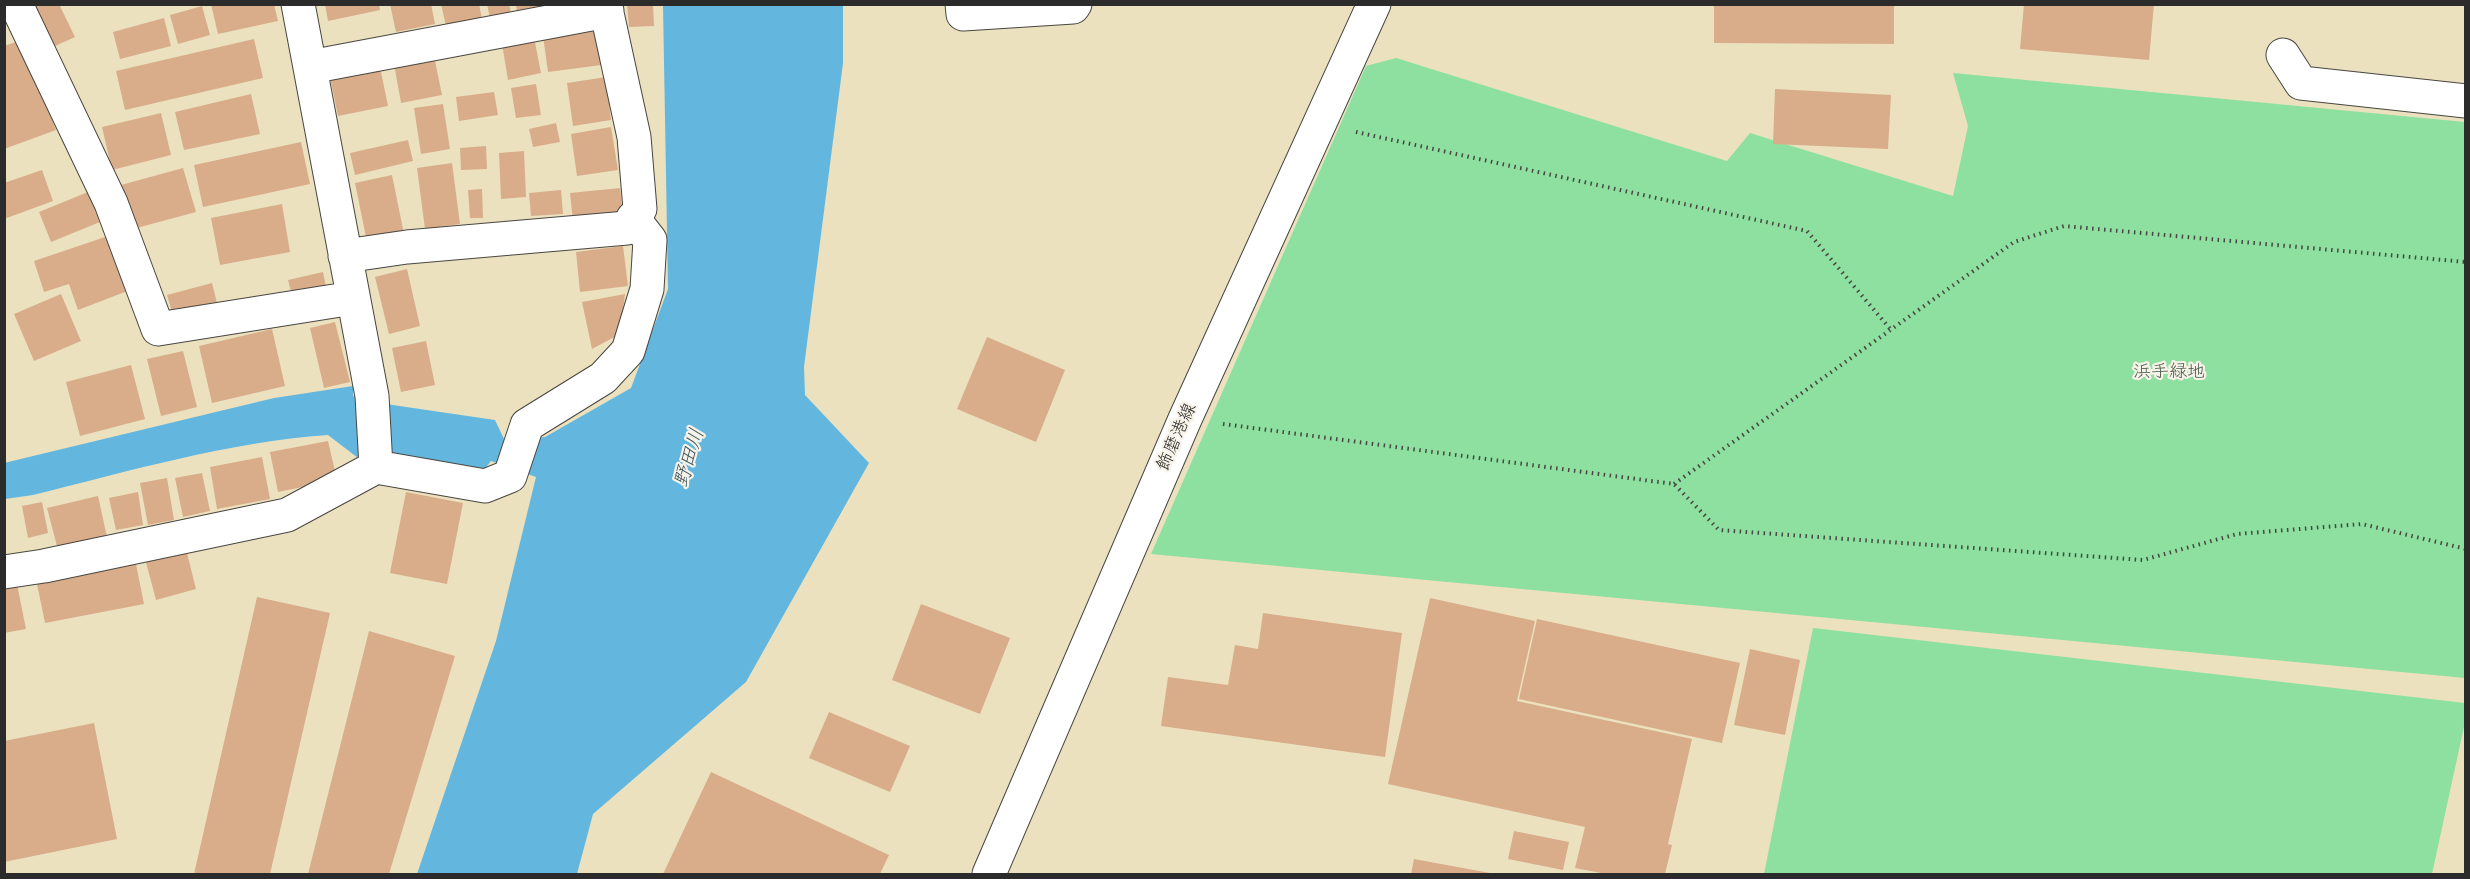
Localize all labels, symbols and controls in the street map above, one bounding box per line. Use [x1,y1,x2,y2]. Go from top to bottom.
park label: 浜手緑地 [2133,361,2205,383]
street label: 飾磨港線 [1152,400,1202,474]
water label: 野田川 [670,426,710,490]

